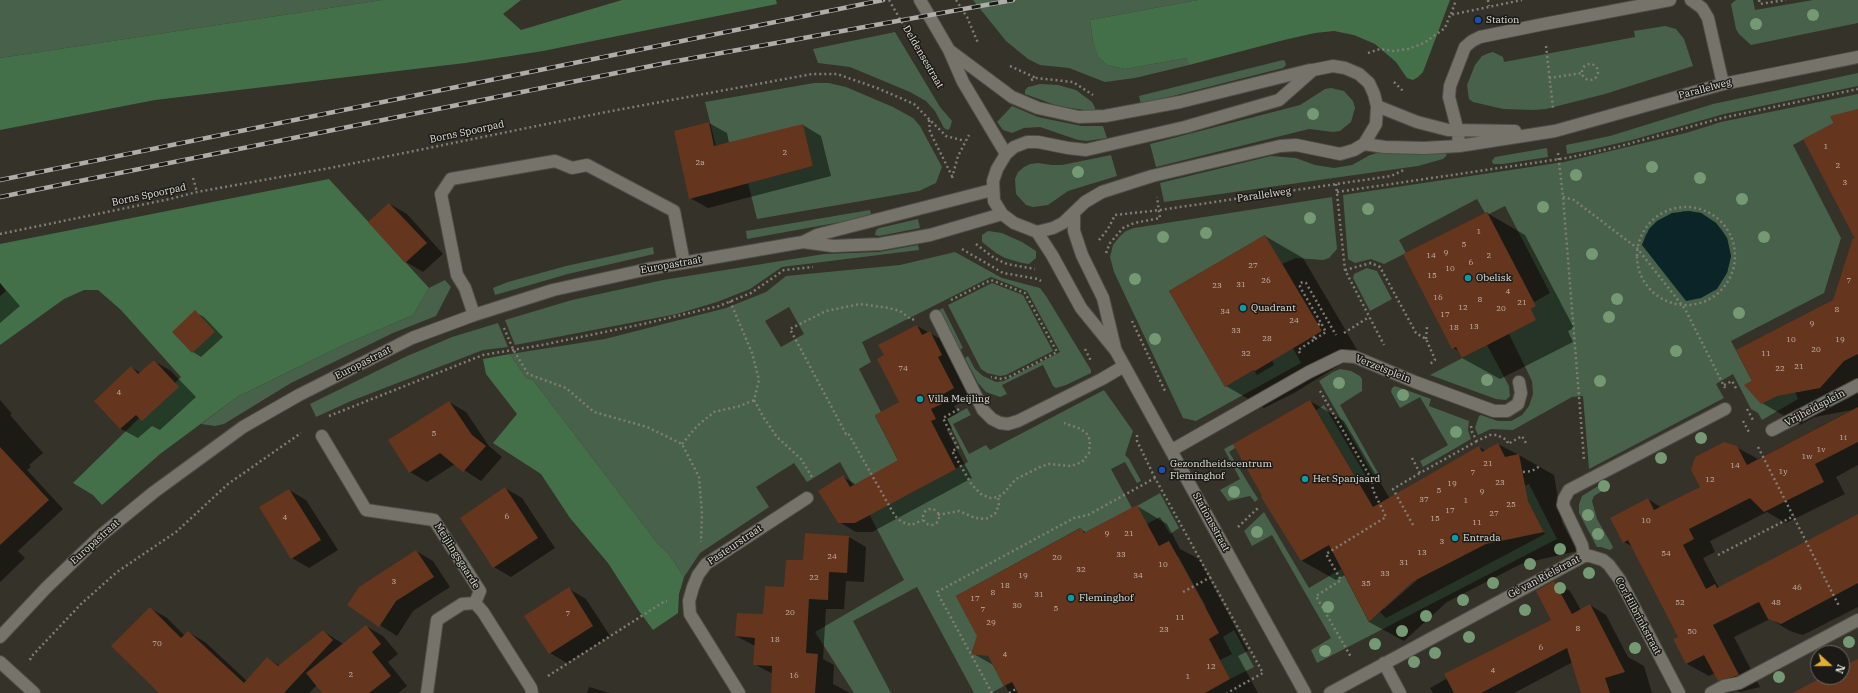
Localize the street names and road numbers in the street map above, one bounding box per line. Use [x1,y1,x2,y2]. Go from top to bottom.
street label: Deldensestraat [900,23,946,91]
street label: Parallelweg [1677,76,1733,102]
street label: Borns Spoorpad [429,118,505,146]
street label: Borns Spoorpad [111,181,187,209]
street label: Parallelweg [1236,185,1292,205]
street label: Europastraat [640,254,702,276]
street label: Europastraat [333,344,393,382]
street label: Verzetsplein [1354,352,1412,386]
street label: Vrijheidsplein [1783,387,1847,429]
street label: Stationsstraat [1190,490,1232,554]
street label: Europastraat [68,517,122,567]
street label: Meijlingsgaarde [432,521,482,591]
street label: Pasteurstraat [706,522,764,568]
street label: Gé van Rielstraat [1506,553,1582,601]
street label: Cor Hilbrinkstraat [1613,575,1663,657]

